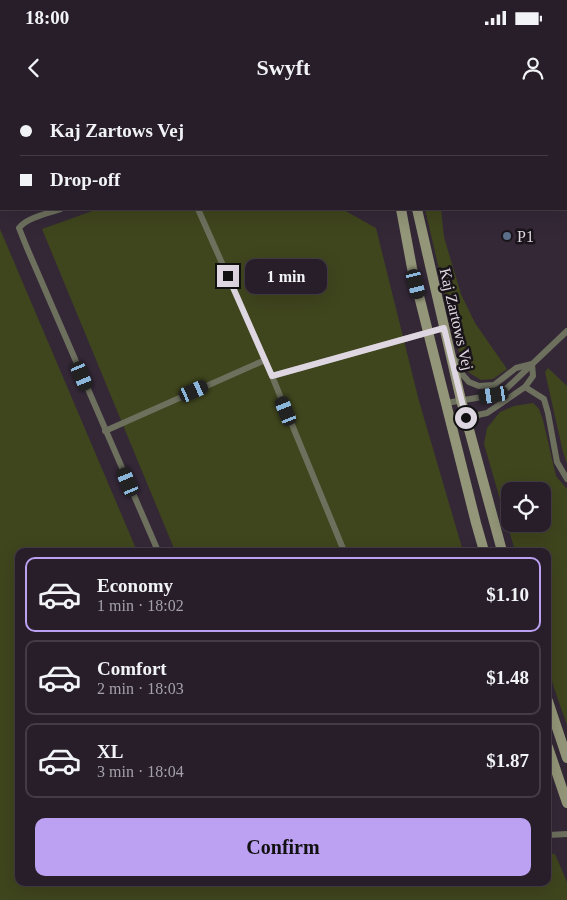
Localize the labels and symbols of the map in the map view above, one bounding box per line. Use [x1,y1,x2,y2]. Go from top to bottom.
place label: P1 [517,228,534,245]
marker: P1 [501,230,513,242]
callout: 1 min [246,258,328,294]
route end [217,265,239,287]
street label: Kaj Zartows Vej [435,266,477,372]
car [405,268,426,300]
car [69,359,94,393]
car [177,378,210,404]
car [478,385,509,405]
car [273,394,298,428]
route start [455,407,477,429]
car [115,465,140,499]

